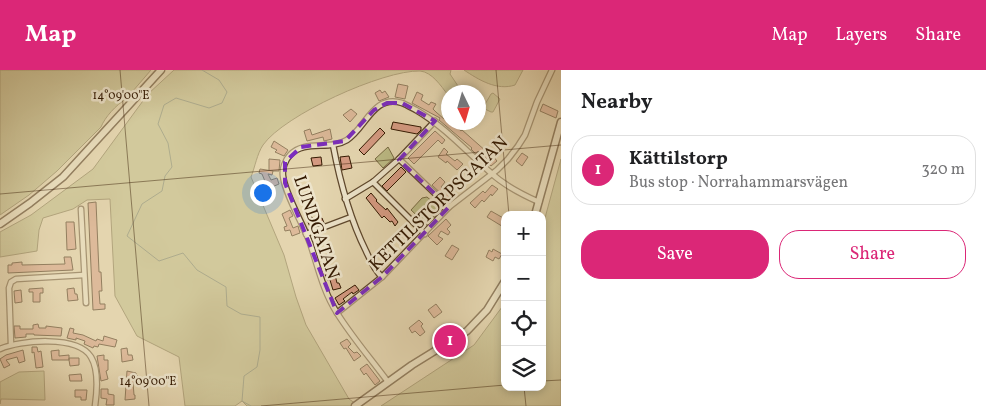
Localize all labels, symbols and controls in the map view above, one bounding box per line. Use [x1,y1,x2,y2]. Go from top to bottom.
text: Map [25,18,76,52]
text: Map [771,23,807,48]
text: Layers [835,23,887,48]
text: Share [915,23,961,48]
north arrow [441,85,486,130]
text: 14°09'00"E [93,88,149,104]
text: Nearby [581,88,652,117]
street label: KETTILSTORPSGATAN [364,131,514,277]
text: Kättilstorp [629,146,728,172]
text: 1 [595,159,601,181]
text: 320 m [921,159,965,181]
street label: LUNDGATAN [286,172,345,283]
text: Bus stop · Norrahammarsvägen [629,172,848,194]
your location [250,180,276,206]
map controls [501,211,546,391]
button: + [501,211,546,256]
button: Save [581,230,769,279]
button: Share [779,230,966,279]
button: − [501,256,546,301]
button: locate [501,301,546,346]
pin: 1 [434,322,466,360]
button: layers [501,346,546,391]
text: 14°09'00"E [120,374,176,390]

